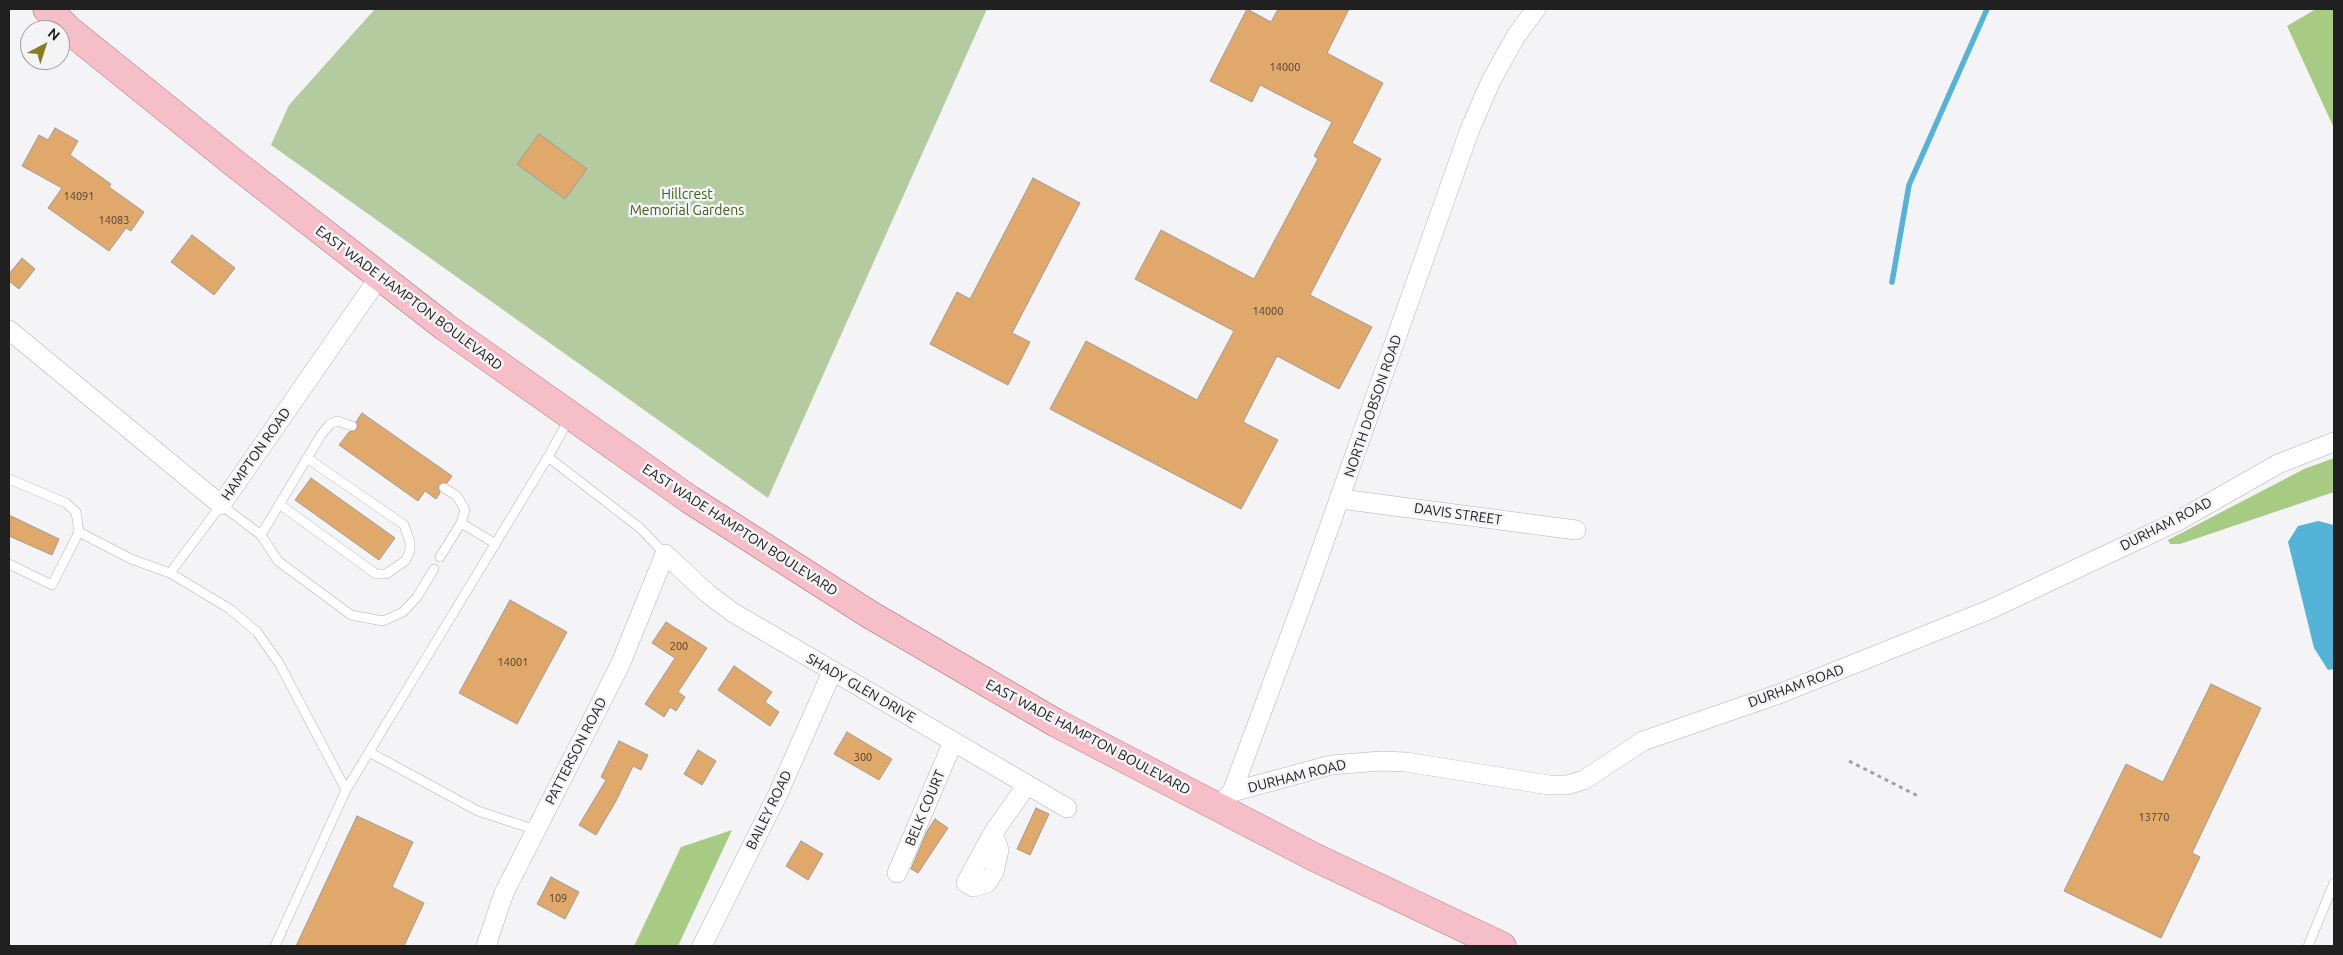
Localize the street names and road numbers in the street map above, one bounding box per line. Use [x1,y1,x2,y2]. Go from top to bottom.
street label: EAST WADE HAMPTON BOULEVARD [312,222,506,374]
street label: NORTH DOBSON ROAD [1341,332,1405,480]
street label: HAMPTON ROAD [218,404,294,504]
street label: EAST WADE HAMPTON BOULEVARD [639,460,841,600]
street label: DURHAM ROAD [2117,494,2215,554]
street label: DAVIS STREET [1413,500,1503,528]
street label: SHADY GLEN DRIVE [803,650,919,726]
street label: DURHAM ROAD [1746,661,1846,711]
street label: EAST WADE HAMPTON BOULEVARD [983,676,1193,798]
street label: PATTERSON ROAD [542,694,610,808]
street label: DURHAM ROAD [1246,756,1348,796]
street label: BELK COURT [901,767,949,849]
street label: BAILEY ROAD [743,768,795,852]

